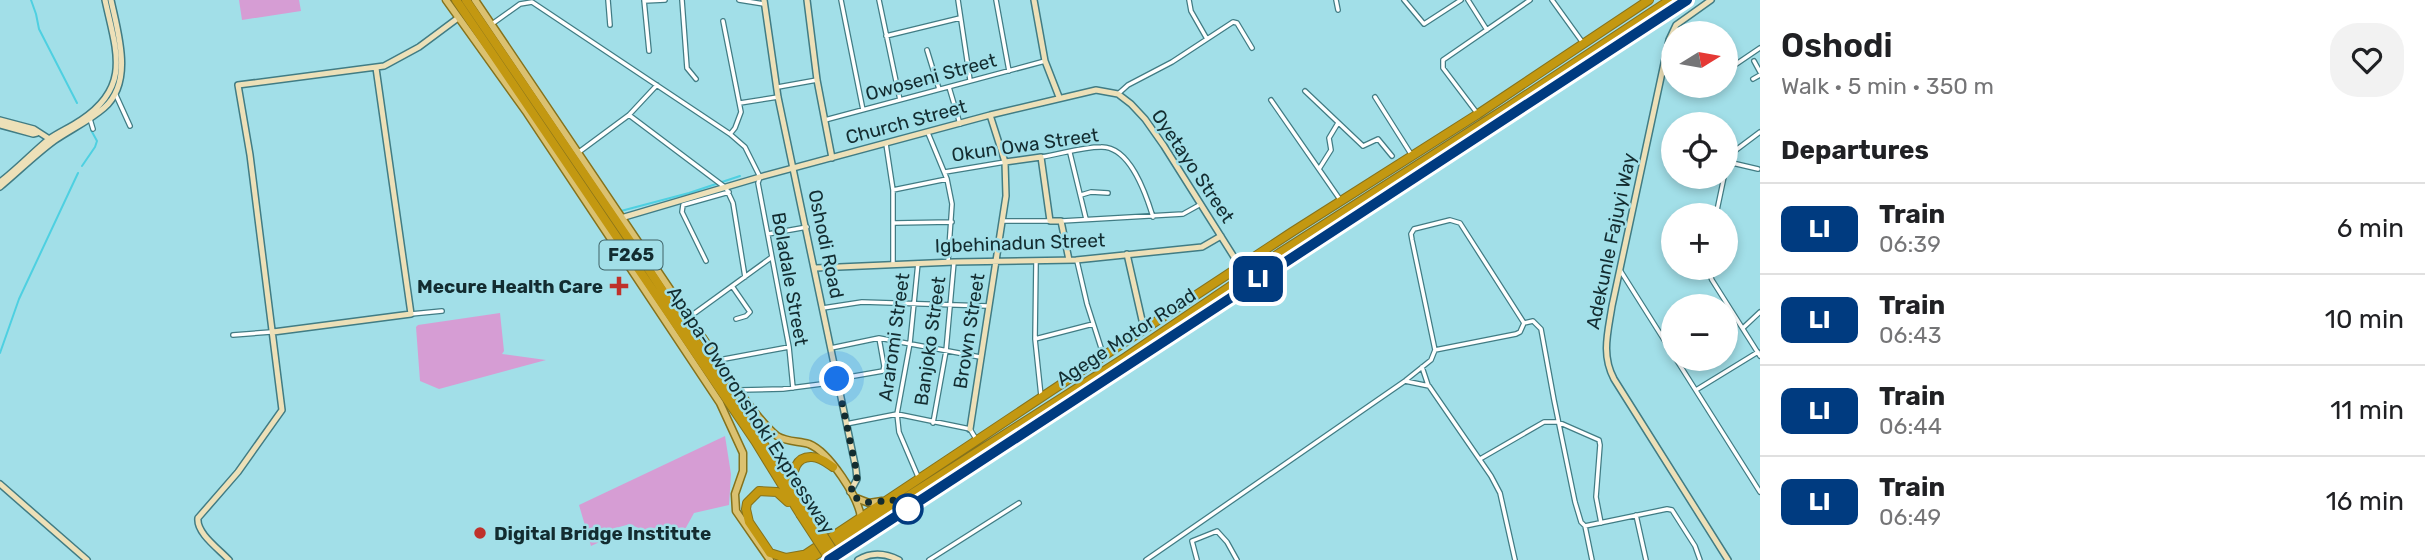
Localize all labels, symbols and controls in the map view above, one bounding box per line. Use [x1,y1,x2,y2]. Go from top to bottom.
north arrow [1661,21,1738,98]
map controls [1661,21,1738,371]
button: heart [2330,23,2404,97]
text: Oshodi [1781,26,1893,65]
street label: Owoseni Street [863,48,1000,106]
text: Walk · 5 min · 350 m [1781,72,1994,100]
street label: Church Street [843,95,970,149]
street label: Oyetayo Street [1147,105,1240,228]
button: locate [1661,112,1738,189]
street label: Okun Owa Street [950,123,1101,167]
text: Departures [1781,135,1929,166]
street label: Adekunle Fajuyi Way [1581,151,1641,331]
street label: Oshodi Road [803,188,849,300]
text: Train [1879,199,1945,230]
button: + [1661,203,1738,280]
street label: Boladale Street [767,210,813,348]
text: 6 min [2337,213,2404,244]
text: LI [1808,215,1831,243]
street label: Igbehinadun Street [934,229,1106,257]
text: 06:39 [1879,230,1941,258]
road number: F265 [600,241,662,270]
line badge: LI [1226,256,1290,302]
text: LI [1247,265,1269,293]
street label: Araromi Street [874,271,914,403]
street label: Brown Street [949,271,990,390]
street label: Banjoko Street [910,274,951,407]
place label: Mecure Health Care [417,275,603,298]
marker: Mecure Health Care [609,276,629,296]
street label: Apapa-Oworonshoki Expressway [662,282,840,538]
street label: Agege Motor Road [1052,283,1200,391]
text: Train [1879,290,1945,321]
button: − [1661,294,1738,371]
text: 10 min [2325,304,2404,335]
text: LI [1808,306,1831,334]
text: 06:43 [1879,321,1941,349]
your location [819,361,854,396]
text: Train [1879,381,1945,412]
text: 11 min [2330,395,2404,426]
text: LI [1808,397,1831,425]
text: 06:44 [1879,412,1942,440]
text: Train [1879,472,1945,503]
text: 16 min [2326,486,2404,517]
text: LI [1808,488,1831,516]
unlabelled marker [893,494,923,524]
text: 06:49 [1879,503,1941,531]
place label: Digital Bridge Institute [494,522,711,545]
marker: Digital Bridge Institute [472,525,488,541]

